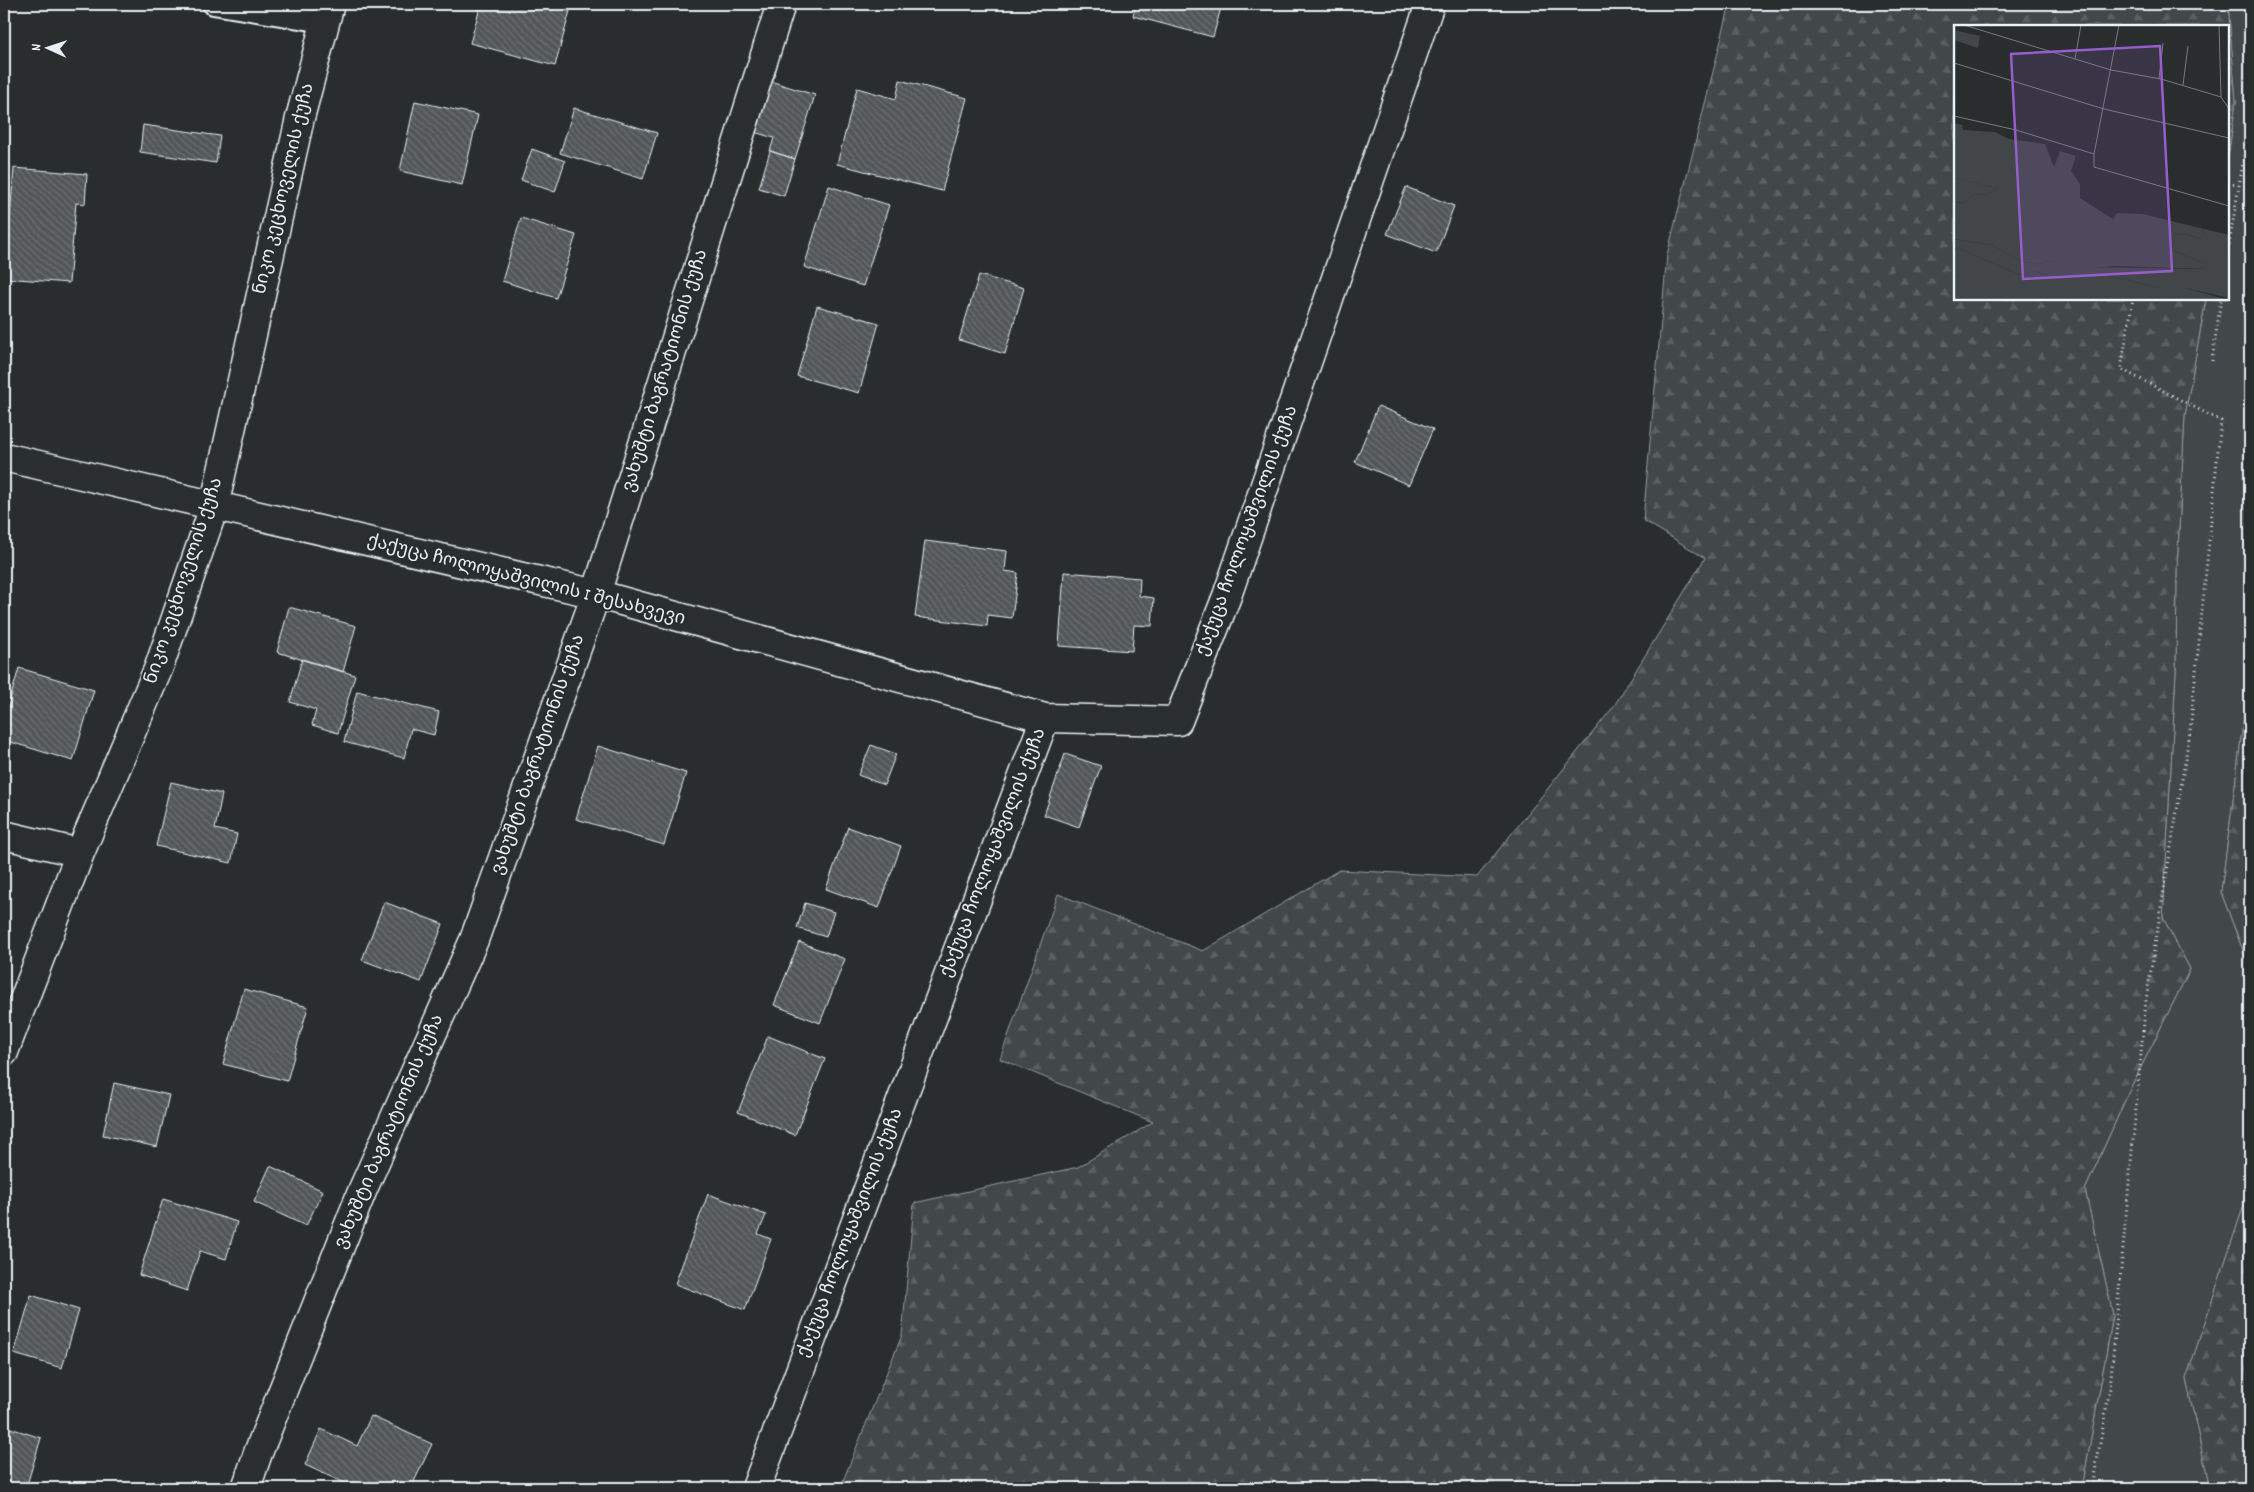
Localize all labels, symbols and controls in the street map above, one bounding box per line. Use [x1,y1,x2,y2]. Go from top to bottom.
north arrow [22,22,72,72]
inset map [1954,25,2229,300]
text: N [27,43,47,51]
street label: ნიკო კეცხოველის ქუჩა [249,81,321,297]
street label: ვახუშტი ბაგრატიონის ქუჩა [617,247,715,495]
street label: ქაქუცა ჩოლოყაშვილის ქუჩა [1191,402,1305,660]
street label: ნიკო კეცხოველის ქუჩა [140,475,230,687]
street label: ქაქუცა ჩოლოყაშვილის I შესახვევი [364,529,688,633]
street label: ვახუშტი ბაგრატიონის ქუჩა [486,632,592,878]
street label: ქაქუცა ჩოლოყაშვილის ქუჩა [935,725,1053,981]
street label: ვახუშტი ბაგრატიონის ქუჩა [329,1011,451,1253]
street label: ქაქუცა ჩოლოყაშვილის ქუჩა [792,1105,910,1361]

